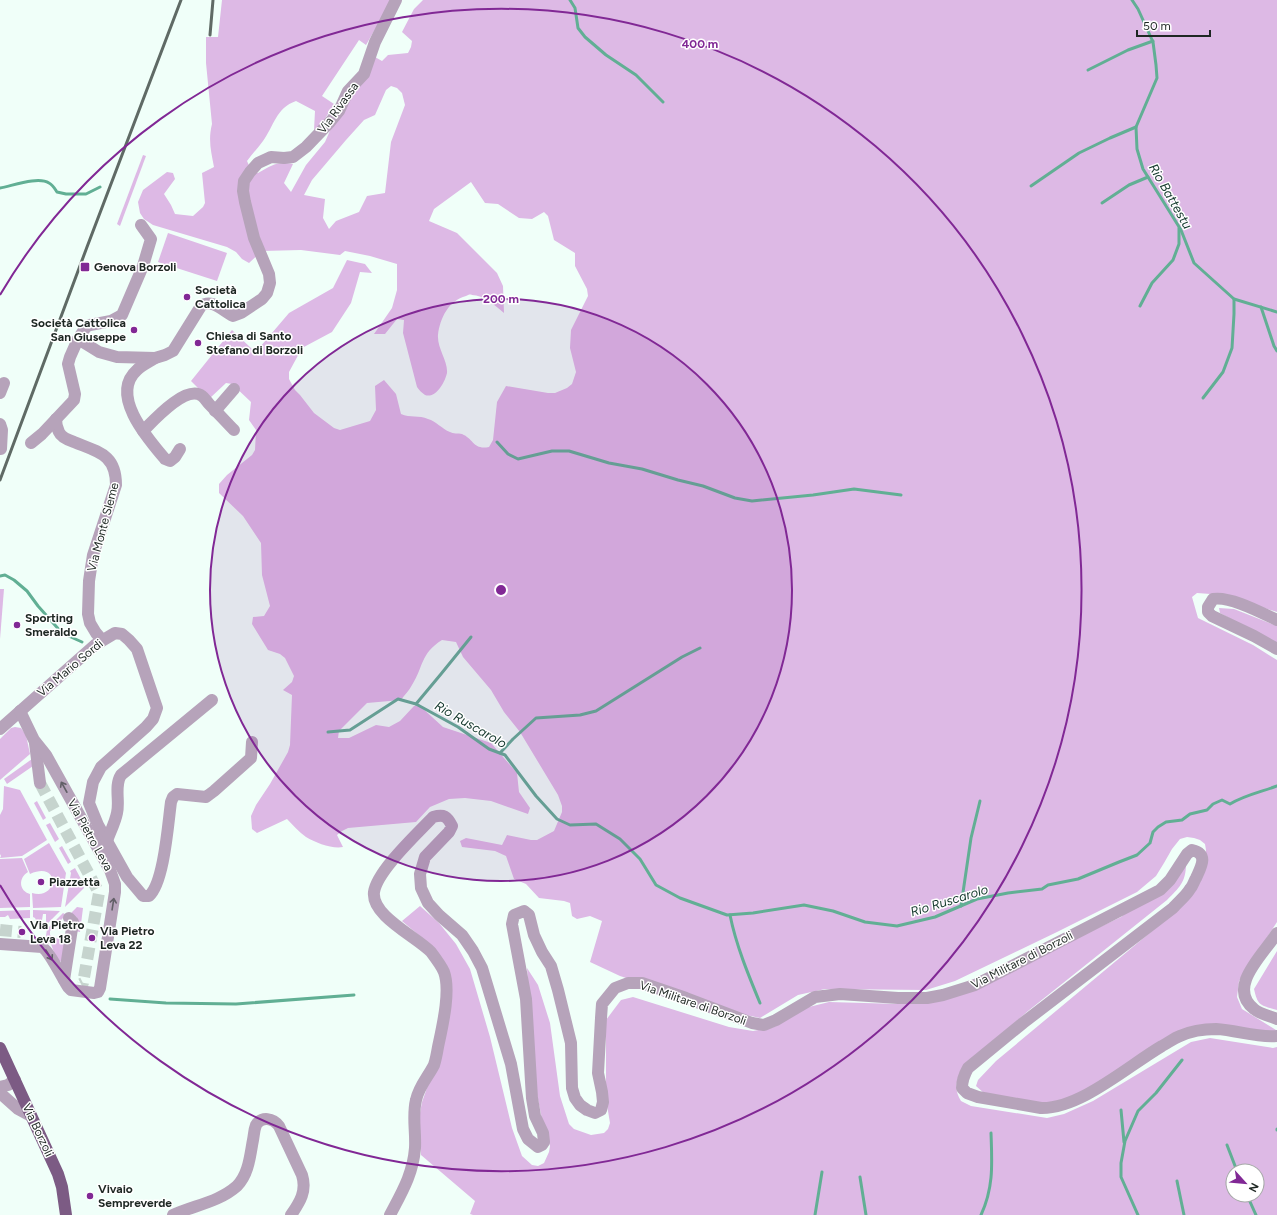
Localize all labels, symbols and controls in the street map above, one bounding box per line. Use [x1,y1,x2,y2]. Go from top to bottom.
scale bar [1137,12,1210,38]
text: 50 m [1143,19,1171,33]
text: 400 m [682,37,718,51]
street label: Via Rivassa [315,80,361,136]
water label: Rio Battestu [1146,161,1195,232]
place label: Genova Borzoli [94,260,176,274]
marker: Genova Borzoli [79,261,91,273]
place label: Società Cattolica [195,283,246,311]
marker: Società Cattolica [182,292,192,302]
text: 200 m [483,292,519,306]
place label: Società Cattolica San Giuseppe [31,316,126,344]
marker: Società Cattolica San Giuseppe [129,325,139,335]
place label: Chiesa di Santo Stefano di Borzoli [206,329,303,357]
marker: Chiesa di Santo Stefano di Borzoli [193,338,203,348]
street label: Via Monte Sleme [84,481,122,573]
centre of rings [494,583,508,597]
place label: Sporting Smeraldo [25,611,77,639]
marker: Sporting Smeraldo [12,620,22,630]
street label: Via Mario Sordi [34,636,106,700]
water label: Rio Ruscarolo [432,698,510,751]
one-way arrow [59,781,67,793]
street label: Via Pietro Leva [65,797,115,873]
place label: Piazzetta [49,875,100,889]
marker: Piazzetta [36,877,46,887]
water label: Rio Ruscarolo [908,881,990,919]
one-way arrow [109,898,117,911]
place label: Via Pietro Leva 18 [30,918,84,946]
place label: Via Pietro Leva 22 [100,924,154,952]
marker: Via Pietro Leva 18 [17,927,27,937]
street label: Via Militare di Borzoli [969,928,1075,992]
marker: Via Pietro Leva 22 [87,933,97,943]
one-way arrow [45,949,53,960]
street label: Via Militare di Borzoli [638,978,748,1028]
street label: Via Borzoli [20,1101,56,1159]
north arrow [1225,1163,1265,1203]
text: N [1246,1181,1261,1194]
place label: Vivaio Sempreverde [98,1182,172,1210]
marker: Vivaio Sempreverde [85,1191,95,1201]

